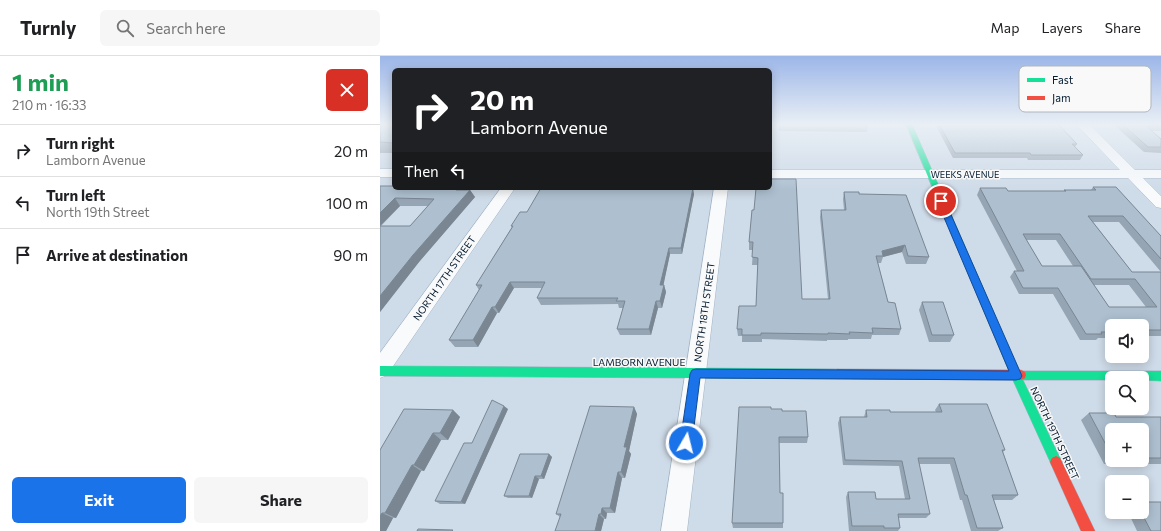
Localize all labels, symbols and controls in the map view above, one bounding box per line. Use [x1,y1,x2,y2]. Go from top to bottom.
search box [100,10,380,46]
text: Turnly [20,16,76,39]
icon: search [114,17,136,39]
text: Search here [146,19,226,37]
text: Map [991,19,1019,36]
text: Layers [1041,19,1083,36]
text: Share [1105,19,1141,36]
legend [1019,66,1151,112]
text: 1 min [12,67,69,96]
button: close [326,69,368,111]
text: Fast [1052,73,1074,86]
text: 20 m [470,82,534,116]
icon: right [404,84,456,136]
text: Jam [1052,91,1071,105]
text: 210 m · 16:33 [12,97,86,113]
text: Lamborn Avenue [470,116,608,138]
text: Turn right [46,134,115,152]
icon: right [12,140,34,162]
text: 20 m [334,142,368,160]
text: Lamborn Avenue [46,152,146,168]
icon: left [447,160,469,182]
text: Then [404,162,439,180]
street label: WEEKS AVENUE [931,169,999,180]
pin [924,184,958,218]
text: Turn left [46,186,105,204]
icon: arrive [930,190,952,212]
icon: left [12,192,34,214]
text: 100 m [326,194,368,212]
text: North 19th Street [46,204,150,220]
street label: NORTH 17TH STREET [410,233,478,323]
icon: arrive [12,244,34,266]
text: Arrive at destination [46,246,188,264]
text: 90 m [333,246,368,264]
street label: NORTH 18TH STREET [691,261,717,363]
map controls [1105,319,1149,519]
button: sound [1105,319,1149,363]
street label: LAMBORN AVENUE [593,356,685,368]
button: search [1105,371,1149,415]
street label: NORTH 19TH STREET [1028,385,1082,482]
position arrow [665,422,707,464]
button: + [1105,423,1149,467]
button: − [1105,475,1149,519]
button: Exit [12,477,186,523]
button: Share [194,477,368,523]

